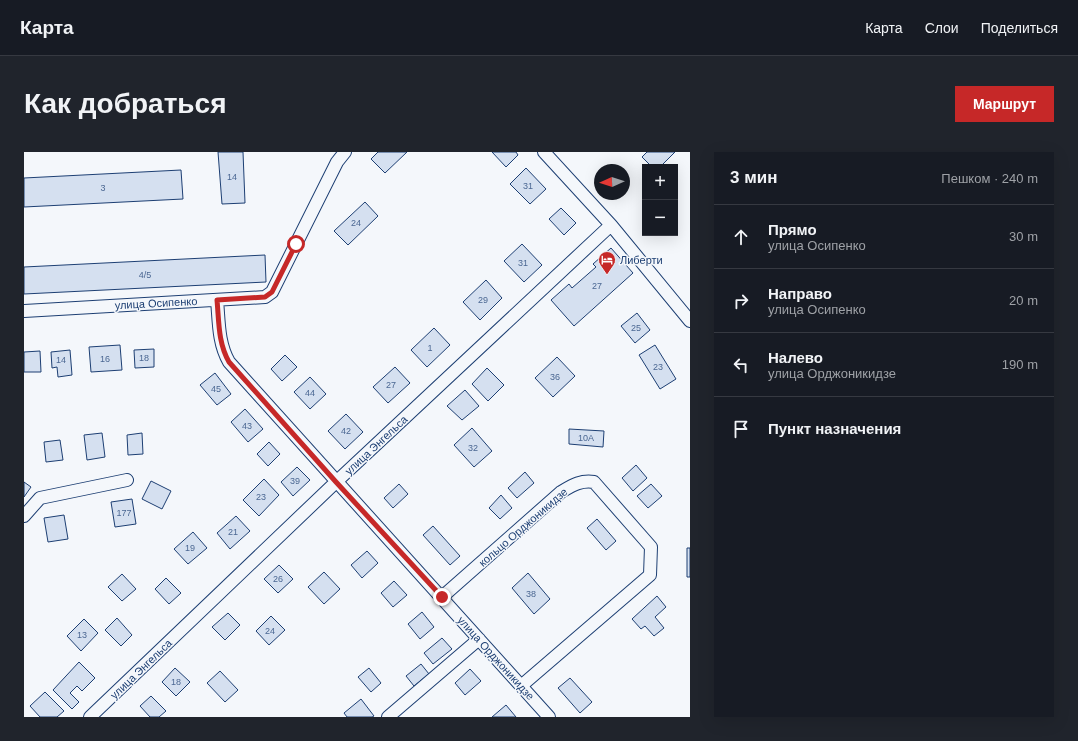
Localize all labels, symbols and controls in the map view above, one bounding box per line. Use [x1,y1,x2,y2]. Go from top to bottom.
text: Карта [20,17,74,38]
text: Карта [865,20,903,36]
text: Слои [925,20,959,36]
text: Поделиться [981,20,1058,36]
button: Маршрут [955,86,1054,122]
text: Как добраться [24,88,226,119]
north arrow [594,164,630,200]
map controls [642,164,678,236]
button: + [642,164,678,200]
text: 3 мин [730,168,777,187]
text: Пешком · 240 m [941,171,1038,186]
house number: 14 [227,172,237,182]
house number: 31 [523,181,533,191]
house number: 3 [100,183,106,193]
button: − [642,200,678,236]
house number: 24 [351,218,361,228]
text: Прямо [768,221,817,238]
icon: ahead [730,226,752,248]
text: 30 m [1009,229,1038,244]
route start [287,235,305,253]
text: улица Осипенко [768,238,866,253]
hotel icon: Либерти [597,250,617,275]
place label: Либерти [620,254,663,266]
house number: 31 [518,258,528,268]
house number: 4/5 [139,270,151,280]
house number: 27 [592,281,602,291]
text: Направо [768,285,832,302]
icon: right [730,290,752,312]
text: 20 m [1009,293,1038,308]
street label: улица Осипенко [114,295,198,311]
house number: 29 [478,295,488,305]
text: улица Осипенко [768,302,866,317]
house number: 25 [631,323,641,333]
house number: 1 [427,343,433,353]
text: Налево [768,349,823,366]
house number: 18 [139,353,149,363]
house number: 16 [100,354,110,364]
icon: left [730,354,752,376]
house number: 14 [56,355,66,365]
text: 190 m [1002,357,1038,372]
house number: 23 [653,362,663,372]
text: улица Орджоникидзе [768,366,896,381]
house number: 36 [550,372,560,382]
house number: 27 [386,380,396,390]
house number: 45 [211,384,221,394]
house number: 44 [305,388,315,398]
street label: улица Энгельса [342,413,410,477]
icon: arrive [730,418,752,440]
text: Пункт назначения [768,420,901,437]
house number: 43 [242,421,252,431]
house number: 42 [341,426,351,436]
house number: 10А [578,433,594,443]
house number: 32 [468,443,478,453]
house number: 39 [290,476,300,486]
street label: кольцо Орджоникидзе [476,485,570,569]
house number: 23 [256,492,266,502]
house number: 177 [116,508,132,518]
house number: 21 [228,527,238,537]
house number: 19 [185,543,195,553]
house number: 26 [273,574,283,584]
route end [433,588,451,606]
house number: 38 [526,589,536,599]
street label: улица Орджоникидзе [455,614,537,702]
house number: 24 [265,626,275,636]
house number: 13 [77,630,87,640]
street label: улица Энгельса [108,636,175,701]
house number: 18 [171,677,181,687]

